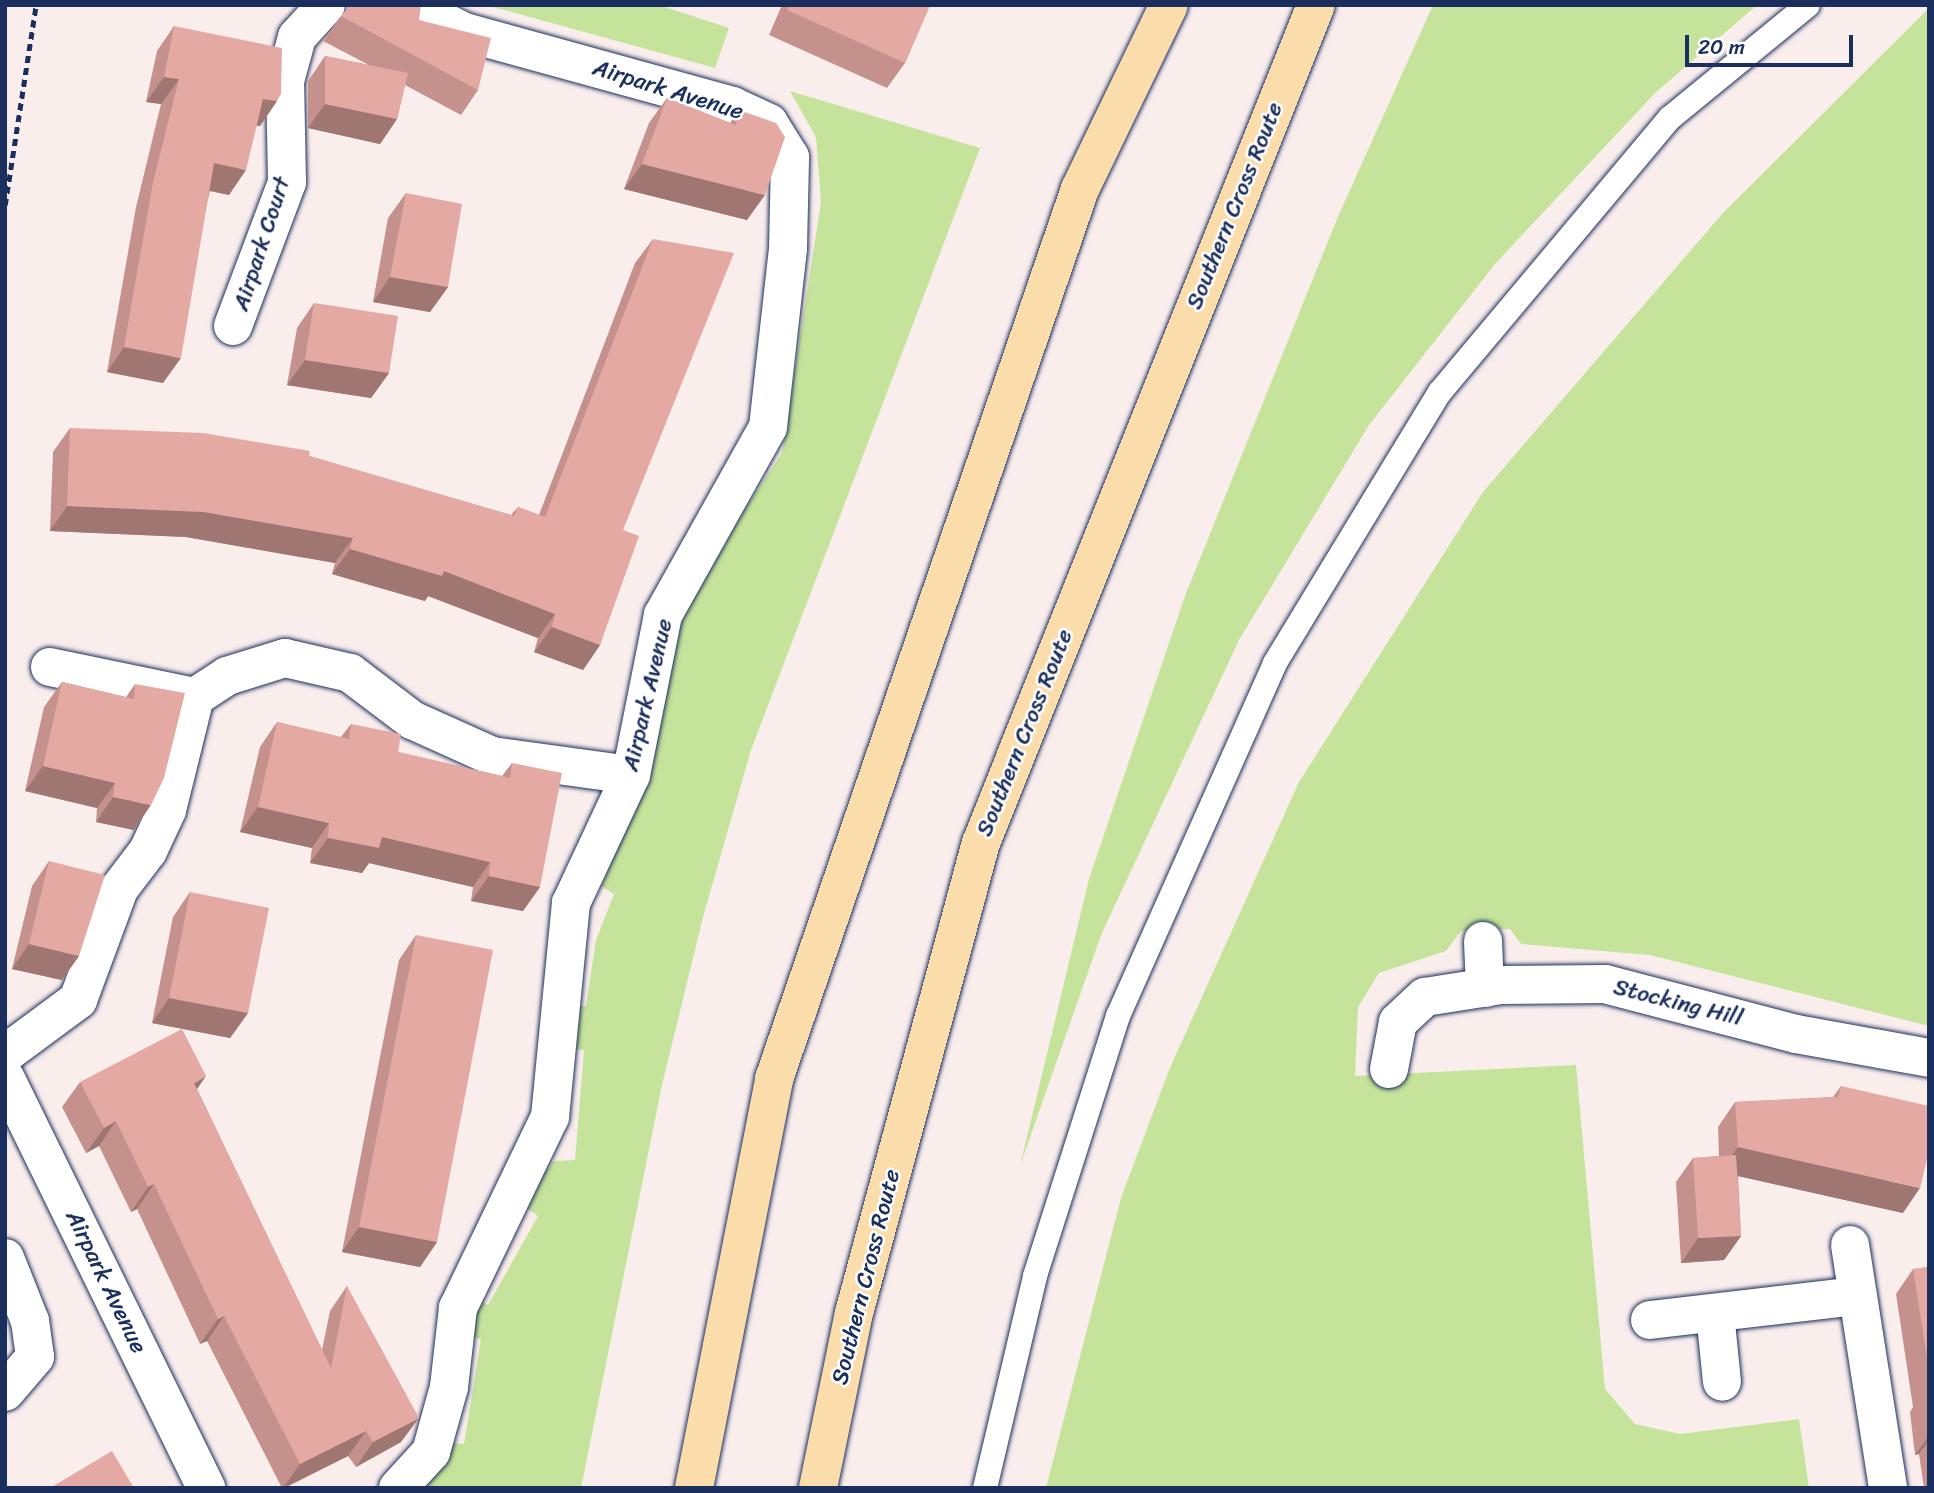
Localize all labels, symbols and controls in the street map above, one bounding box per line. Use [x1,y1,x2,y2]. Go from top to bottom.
scale bar [1689,21,1857,65]
text: 20 m [1698,28,1745,66]
street label: Airpark Avenue [590,54,746,126]
street label: Southern Cross Route [1181,99,1289,313]
street label: Airpark Court [227,173,297,315]
street label: Airpark Avenue [617,616,679,774]
street label: Southern Cross Route [971,626,1079,840]
street label: Stocking Hill [1611,974,1745,1032]
street label: Southern Cross Route [826,1167,906,1387]
street label: Airpark Avenue [59,1206,153,1358]

